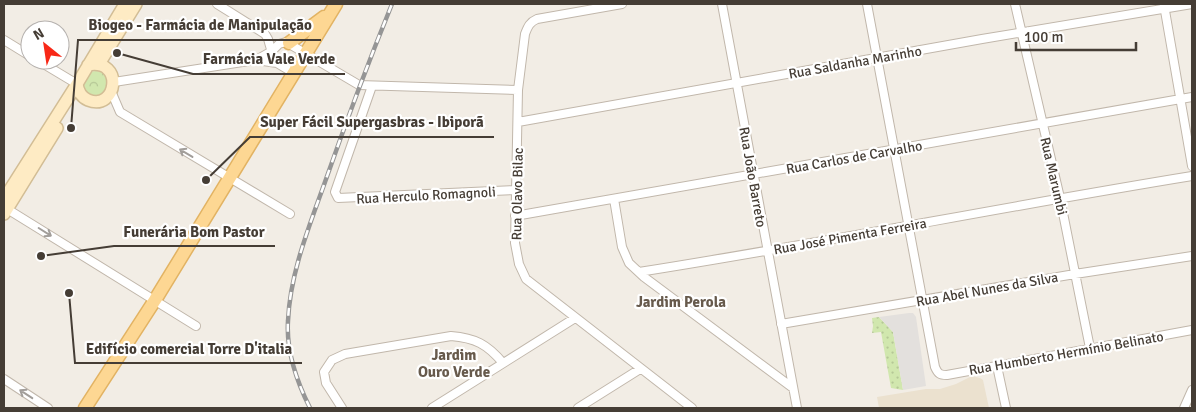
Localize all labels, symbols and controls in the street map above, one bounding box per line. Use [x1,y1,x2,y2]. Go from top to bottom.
callout: Biogeo - Farmácia de Manipulação [78,10,321,40]
text: Biogeo - Farmácia de Manipulação [88,16,312,34]
north arrow [20,20,70,70]
scale bar [1016,20,1136,52]
text: N [30,24,47,44]
text: 100 m [1024,28,1064,46]
street label: Rua Saldanha Marinho [787,42,923,83]
callout: Farmácia Vale Verde [193,44,345,74]
text: Farmácia Vale Verde [203,50,335,68]
callout: Super Fácil Supergasbras - Ibiporã [250,107,494,137]
text: Super Fácil Supergasbras - Ibiporã [260,113,484,131]
street label: Rua João Barreto [735,126,770,229]
street label: Rua Marumbi [1036,135,1071,217]
street label: Rua Carlos de Carvalho [785,137,924,178]
one-way arrow [180,147,194,157]
street label: Rua Olavo Bilac [508,147,527,241]
street label: Rua Herculo Romagnoli [356,183,496,208]
street label: Rua José Pimenta Ferreira [772,215,928,258]
callout: Funerária Bom Pastor [114,216,275,246]
text: Funerária Bom Pastor [123,223,265,241]
one-way arrow [38,228,52,238]
street label: Rua Abel Nunes da Silva [915,269,1059,310]
district label: Jardim Perola [636,293,726,311]
street label: Rua Humberto Hermínio Belinato [967,328,1165,379]
callout: Edifício comercial Torre D'italia [75,333,302,363]
text: Edifício comercial Torre D'italia [86,340,293,358]
district label: Jardim Ouro Verde [418,346,490,381]
one-way arrow [19,389,33,399]

